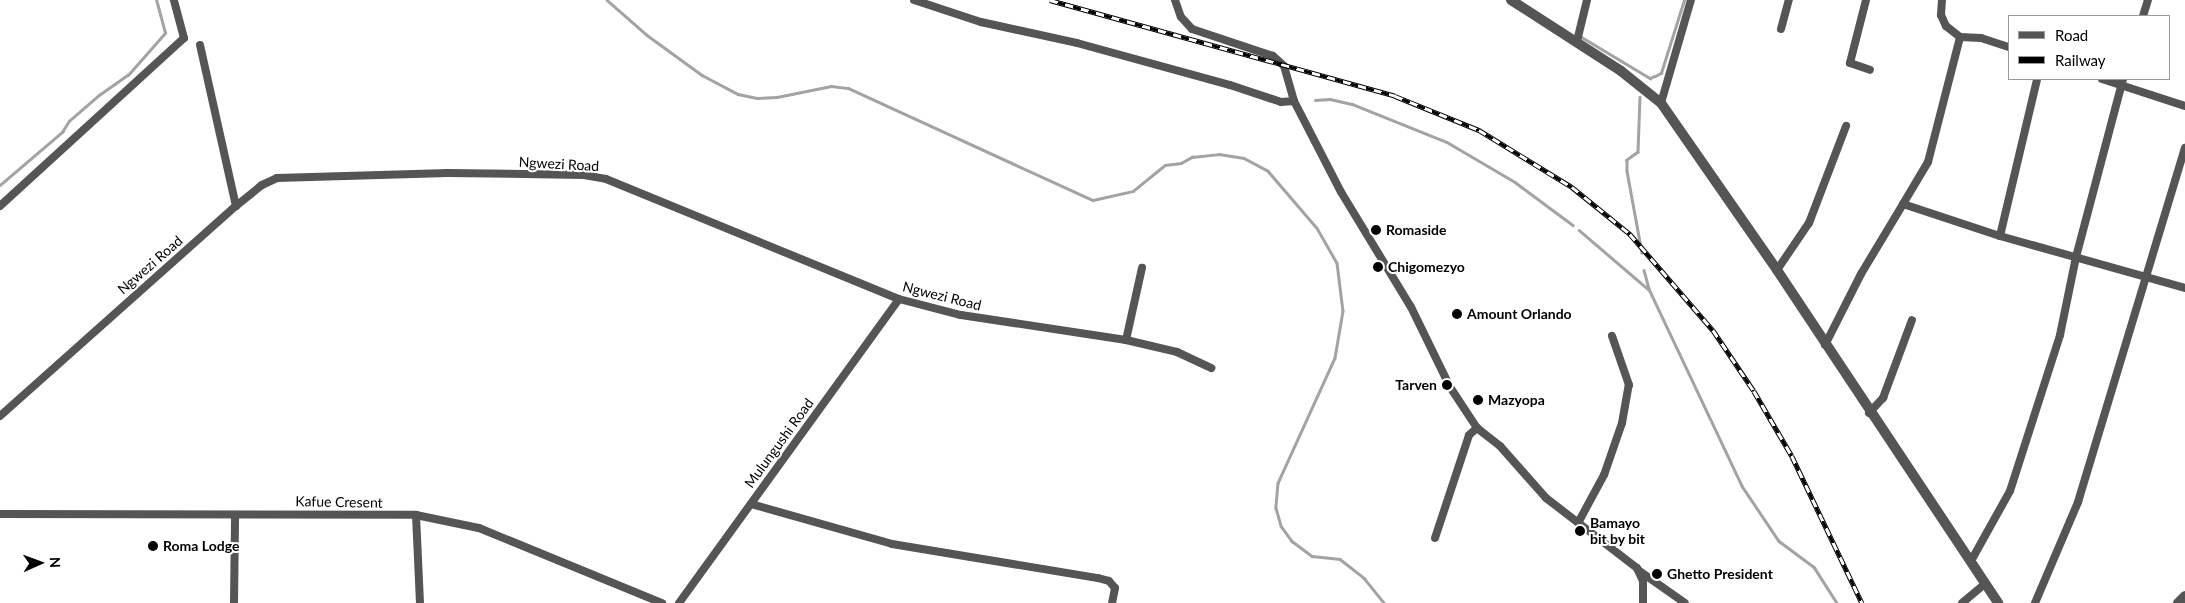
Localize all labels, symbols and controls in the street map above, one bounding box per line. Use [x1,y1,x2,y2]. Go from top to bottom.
legend [2008,15,2170,80]
text: Road [2055,26,2088,44]
text: Railway [2055,51,2106,69]
street label: Ngwezi Road [518,154,600,174]
place label: Romaside [1386,222,1447,238]
marker: Romaside [1370,224,1382,236]
street label: Ngwezi Road [114,232,186,298]
place label: Chigomezyo [1388,259,1465,275]
marker: Chigomezyo [1372,261,1384,273]
street label: Ngwezi Road [901,278,983,314]
place label: Amount Orlando [1467,306,1572,322]
marker: Amount Orlando [1451,308,1463,320]
place label: Tarven [1395,377,1437,393]
marker: Tarven [1441,379,1453,391]
place label: Mazyopa [1488,392,1545,408]
marker: Mazyopa [1472,394,1484,406]
street label: Mulungushi Road [741,395,817,491]
street label: Kafue Cresent [295,493,383,511]
place label: Bamayo bit by bit [1590,515,1645,548]
marker: Bamayo bit by bit [1574,525,1586,537]
north arrow [15,538,65,588]
place label: Roma Lodge [163,538,239,554]
marker: Roma Lodge [147,540,159,552]
text: N [47,557,64,568]
place label: Ghetto President [1667,566,1773,582]
marker: Ghetto President [1651,568,1663,580]

